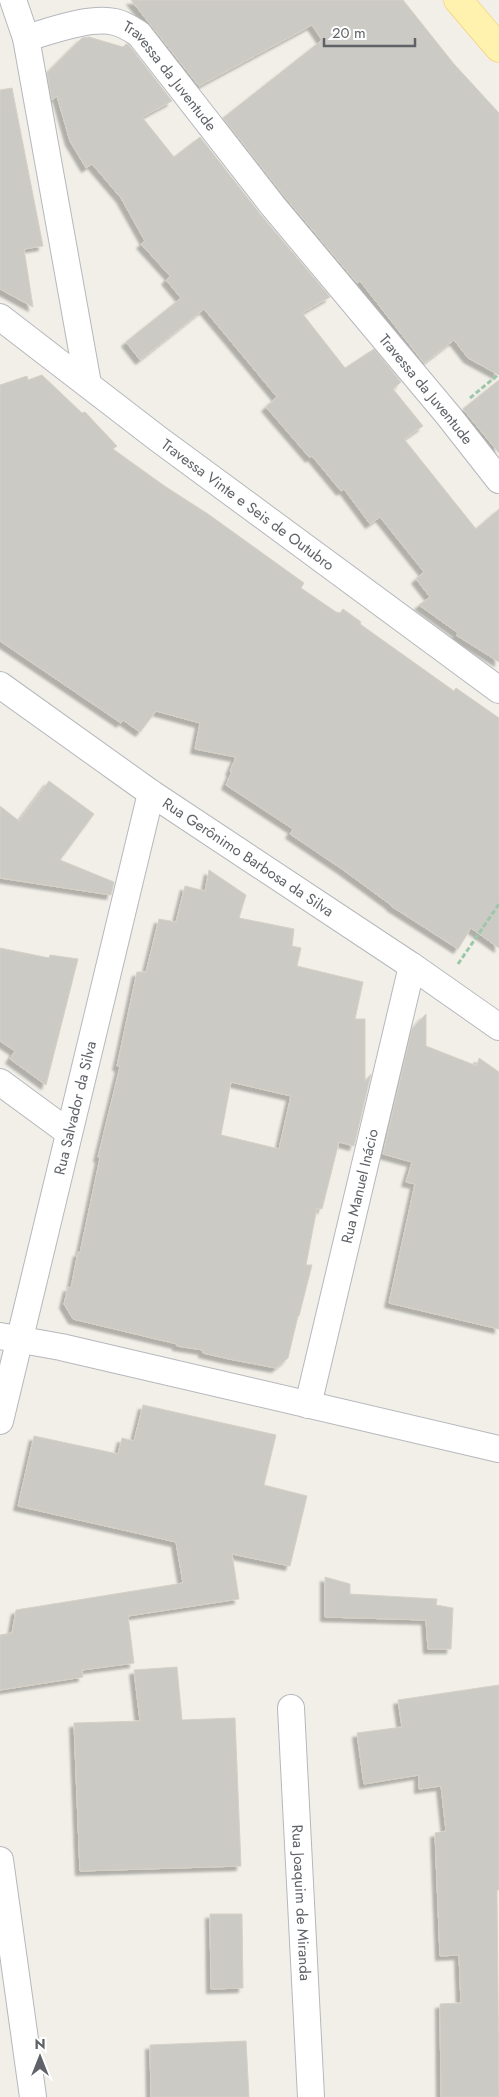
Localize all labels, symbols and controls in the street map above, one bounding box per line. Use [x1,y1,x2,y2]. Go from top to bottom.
scale bar [324,15,415,47]
street label: Travessa da Juventude [119,16,222,136]
text: 20 m [332,22,366,44]
street label: Travessa da Juventude [374,329,478,449]
street label: Travessa Vinte e Seis de Outubro [157,434,339,576]
street label: Rua Gerônimo Barbosa da Silva [158,792,338,922]
street label: Rua Salvador da Silva [49,1039,102,1177]
street label: Rua Manuel Inácio [336,1127,384,1246]
street label: Rua Joaquim de Miranda [286,1824,316,1981]
north arrow [15,2032,65,2082]
text: N [34,2034,46,2054]

